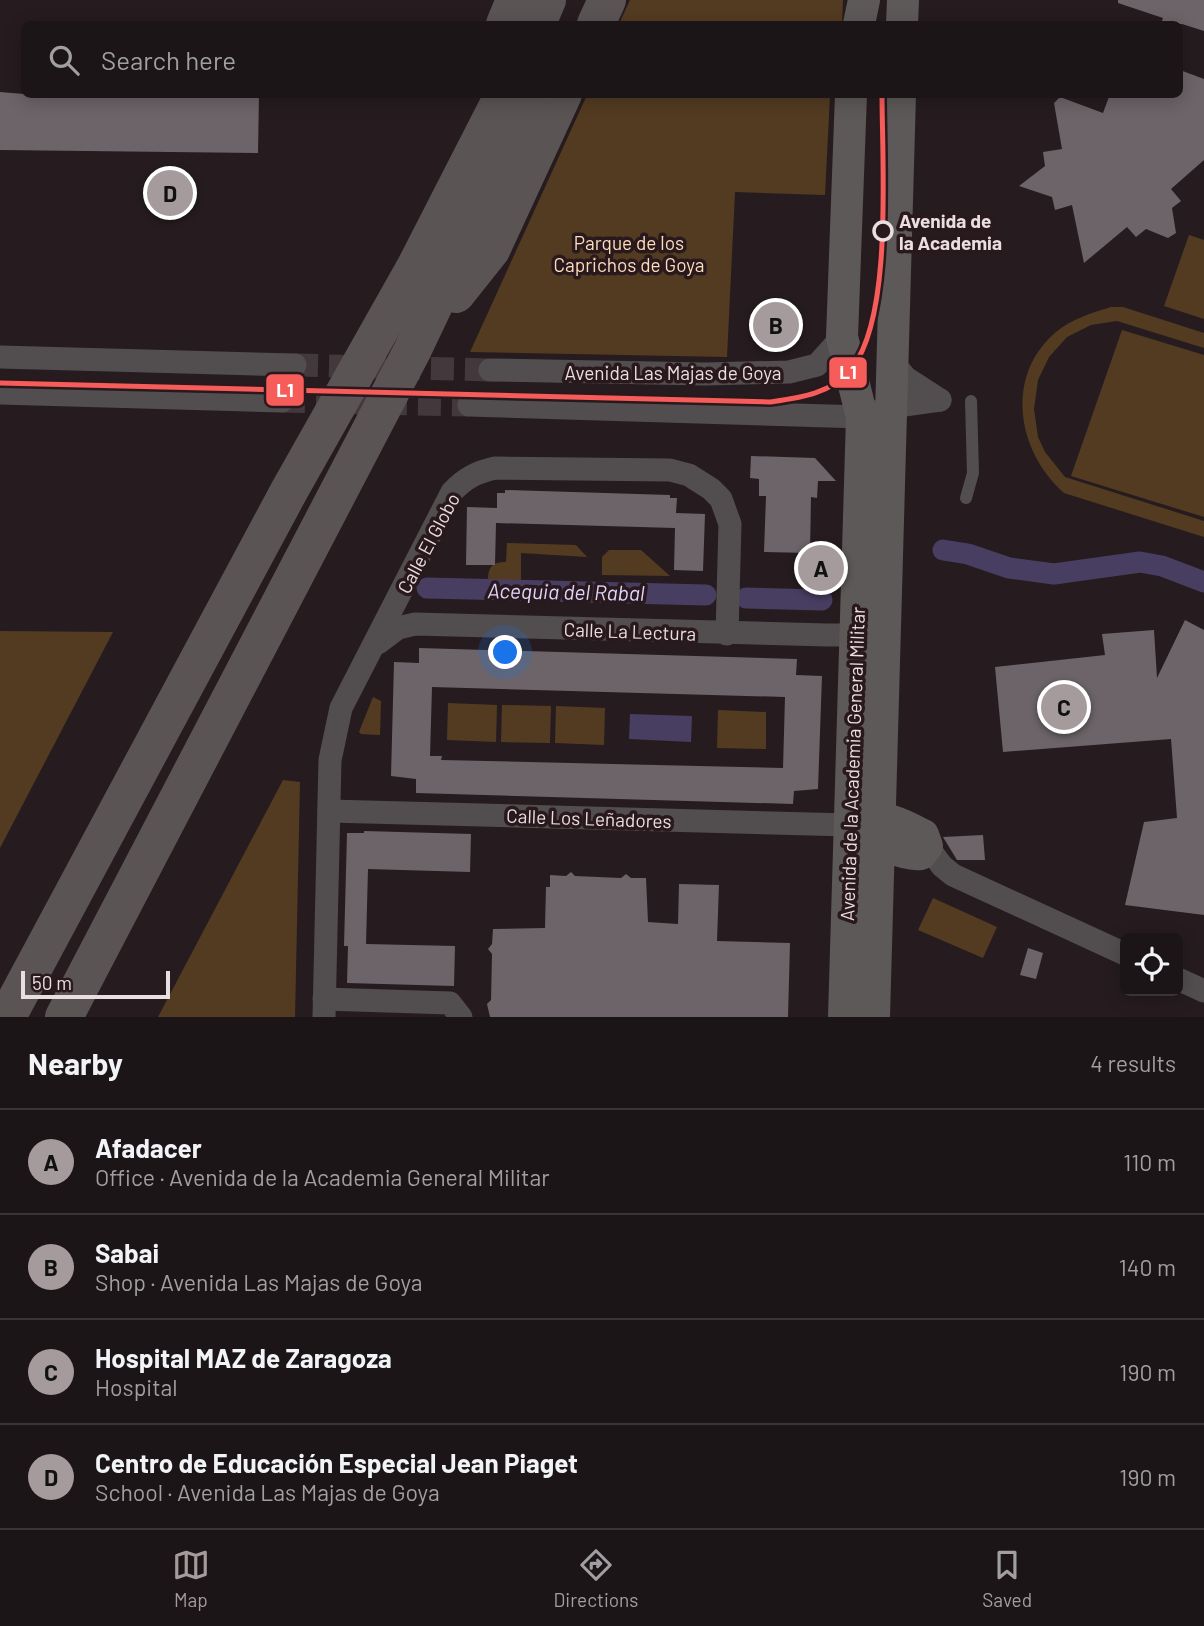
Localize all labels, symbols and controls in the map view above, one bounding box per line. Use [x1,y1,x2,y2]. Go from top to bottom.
search box [21,21,1183,98]
icon: search [45,41,83,79]
text: Search here [101,44,236,75]
pin: D [147,167,193,219]
place label: Avenida de la Academia [899,209,1002,254]
marker: Avenida de la Academia [873,221,893,241]
park label: Parque de los Caprichos de Goya [554,231,704,276]
pin: B [753,299,799,351]
line badge: L1 [828,356,868,389]
text: L1 [839,360,857,383]
street label: Avenida Las Majas de Goya [565,361,782,384]
line badge: L1 [265,373,305,407]
text: L1 [276,378,294,401]
street label: Calle El Globo [392,489,464,597]
pin: A [798,542,844,594]
water label: Acequia del Rabal [487,577,645,605]
street label: Avenida de la Academia General Militar [835,606,869,921]
street label: Calle La Lectura [563,617,697,645]
your location [488,635,522,669]
pin: C [1041,681,1087,733]
street label: Calle Los Leñadores [506,804,672,832]
map controls [1120,933,1183,996]
button: locate [1120,933,1183,996]
scale bar [21,968,170,1000]
text: 50 m [32,971,72,994]
text: Nearby [28,1045,123,1081]
text: 4 results [1090,1049,1176,1077]
text: Afadacer [95,1132,202,1163]
text: A [43,1148,59,1176]
text: 110 m [1123,1148,1176,1176]
text: Office · Avenida de la Academia General Militar [95,1163,550,1191]
text: Sabai [95,1237,159,1268]
text: B [44,1253,58,1281]
text: 140 m [1119,1253,1176,1281]
text: Shop · Avenida Las Majas de Goya [95,1268,423,1296]
text: Hospital MAZ de Zaragoza [95,1342,392,1373]
text: C [44,1358,58,1386]
text: 190 m [1119,1358,1176,1386]
text: Hospital [95,1373,178,1401]
text: Centro de Educación Especial Jean Piaget [95,1447,578,1478]
text: D [44,1463,58,1491]
text: 190 m [1119,1463,1176,1491]
text: School · Avenida Las Majas de Goya [95,1478,440,1506]
tab: Map [172,1546,210,1611]
tab: Directions [554,1546,639,1611]
tab: Saved [982,1546,1032,1611]

